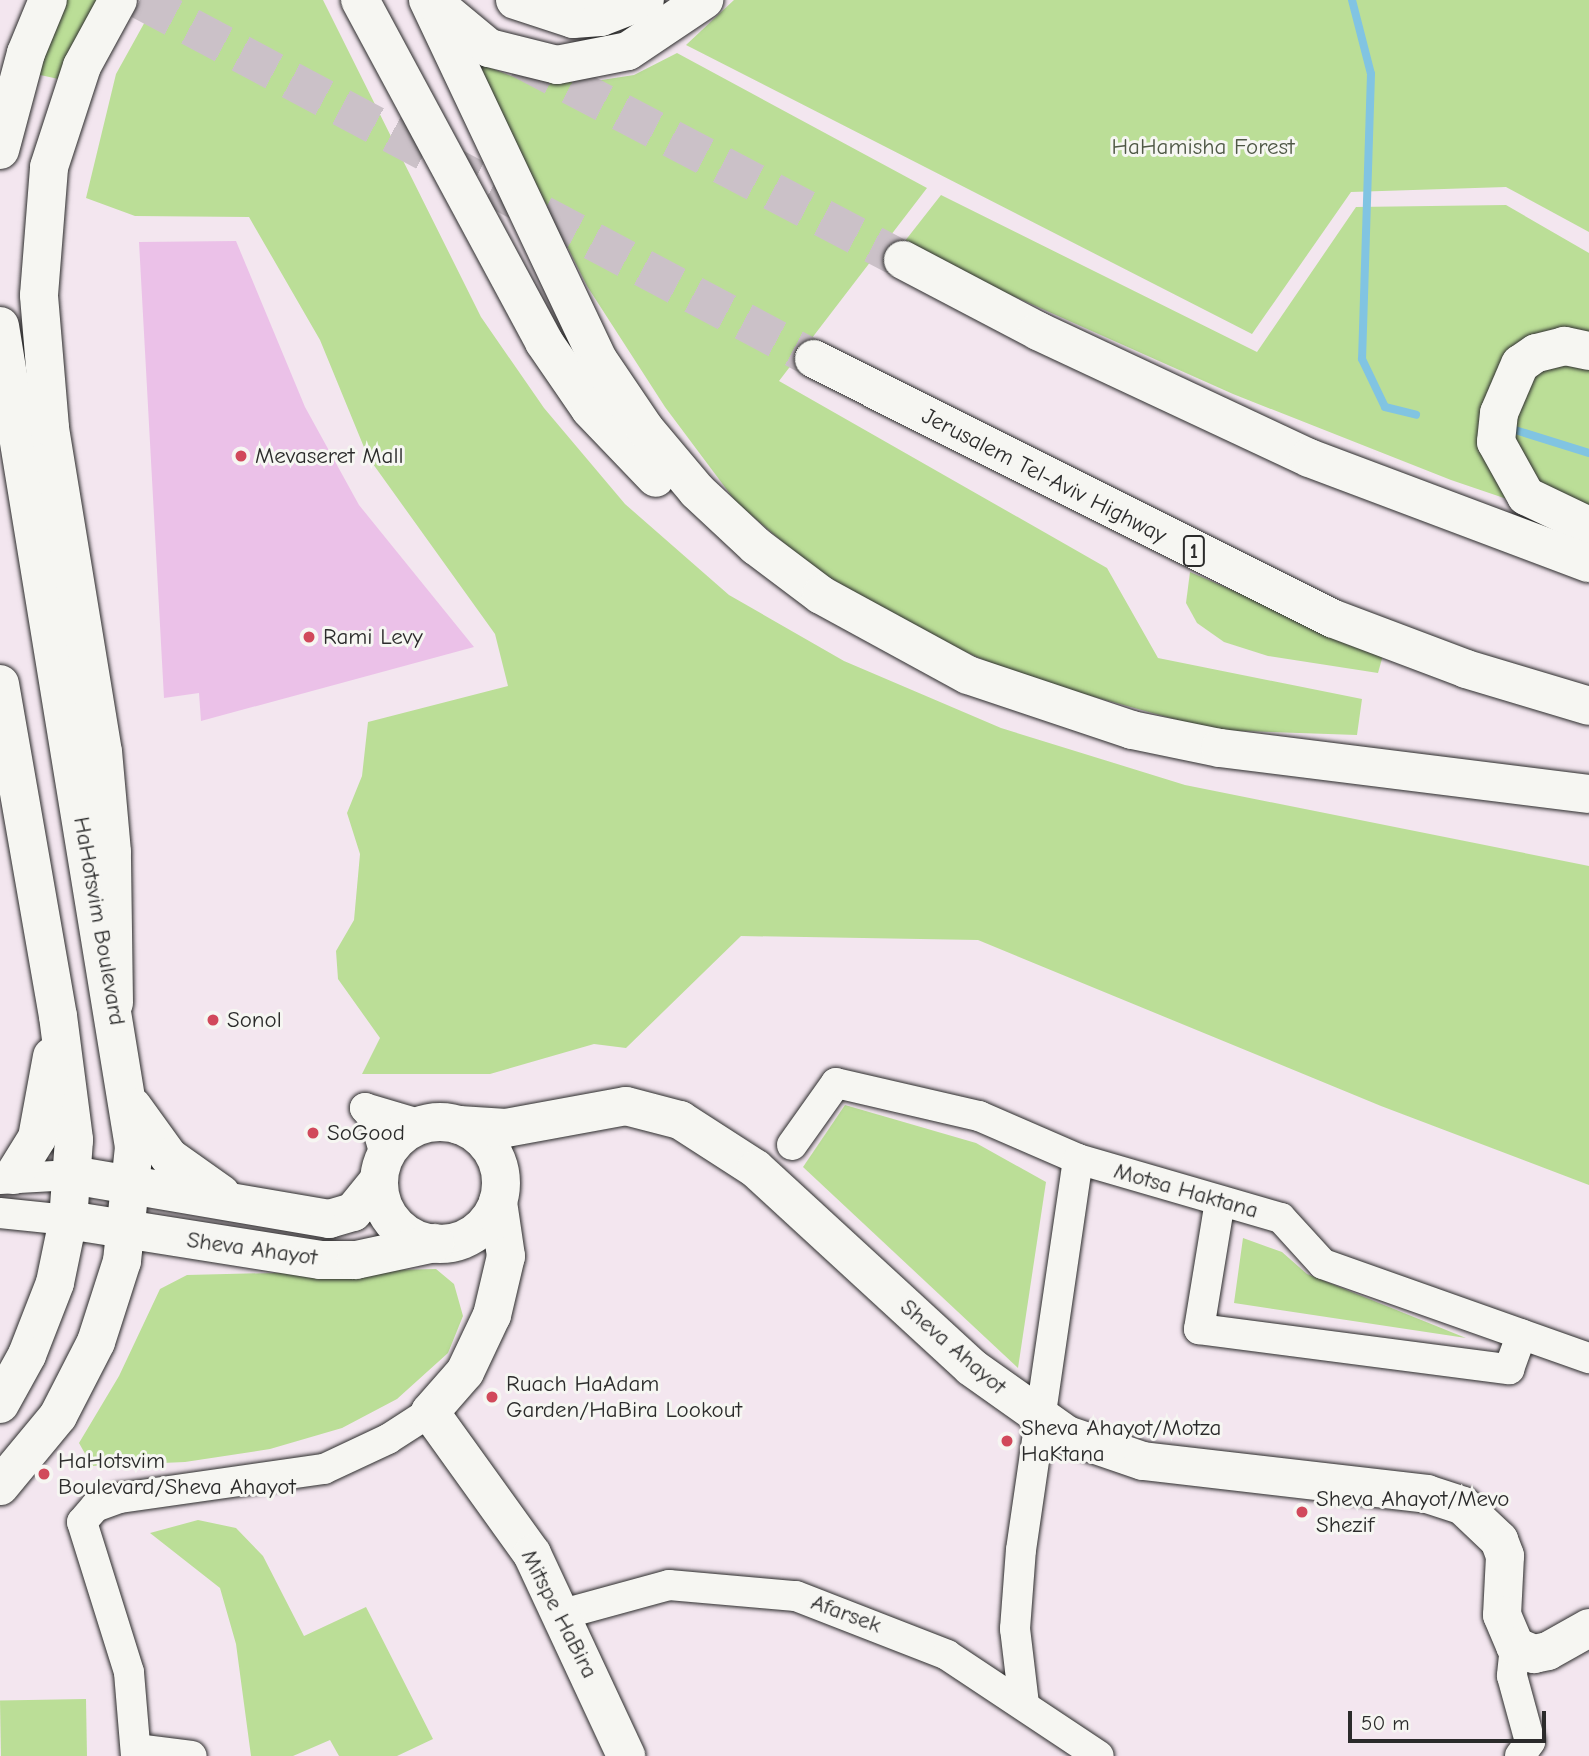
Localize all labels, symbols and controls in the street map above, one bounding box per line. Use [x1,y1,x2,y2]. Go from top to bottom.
park label: HaHamisha Forest [1111,133,1295,161]
street label: Jerusalem Tel-Aviv Highway [917,402,1171,550]
place label: Mevaseret Mall [255,442,404,470]
marker: Mevaseret Mall [233,448,249,464]
road number: 1 [1182,534,1206,568]
place label: Rami Levy [323,623,423,651]
marker: Rami Levy [301,629,317,645]
street label: HaHotsvim Boulevard [67,815,131,1027]
place label: Sonol [227,1006,282,1034]
marker: Sonol [205,1012,221,1028]
place label: SoGood [327,1119,405,1147]
marker: SoGood [305,1125,321,1141]
street label: Motsa Haktana [1111,1157,1261,1225]
street label: Sheva Ahayot [185,1226,319,1272]
street label: Sheva Ahayot [894,1294,1012,1400]
place label: Ruach HaAdam Garden/HaBira Lookout [506,1370,742,1424]
marker: Ruach HaAdam Garden/HaBira Lookout [484,1389,500,1405]
place label: Sheva Ahayot/Motza HaKtana [1021,1414,1221,1468]
marker: Sheva Ahayot/Motza HaKtana [999,1433,1015,1449]
place label: HaHotsvim Boulevard/Sheva Ahayot [58,1447,296,1501]
marker: HaHotsvim Boulevard/Sheva Ahayot [36,1466,52,1482]
place label: Sheva Ahayot/Mevo Shezif [1316,1485,1509,1539]
marker: Sheva Ahayot/Mevo Shezif [1294,1504,1310,1520]
street label: Mitspe HaBira [515,1545,603,1683]
street label: Afarsek [807,1589,885,1639]
scale bar [1351,1696,1549,1740]
text: 50 m [1361,1711,1410,1735]

